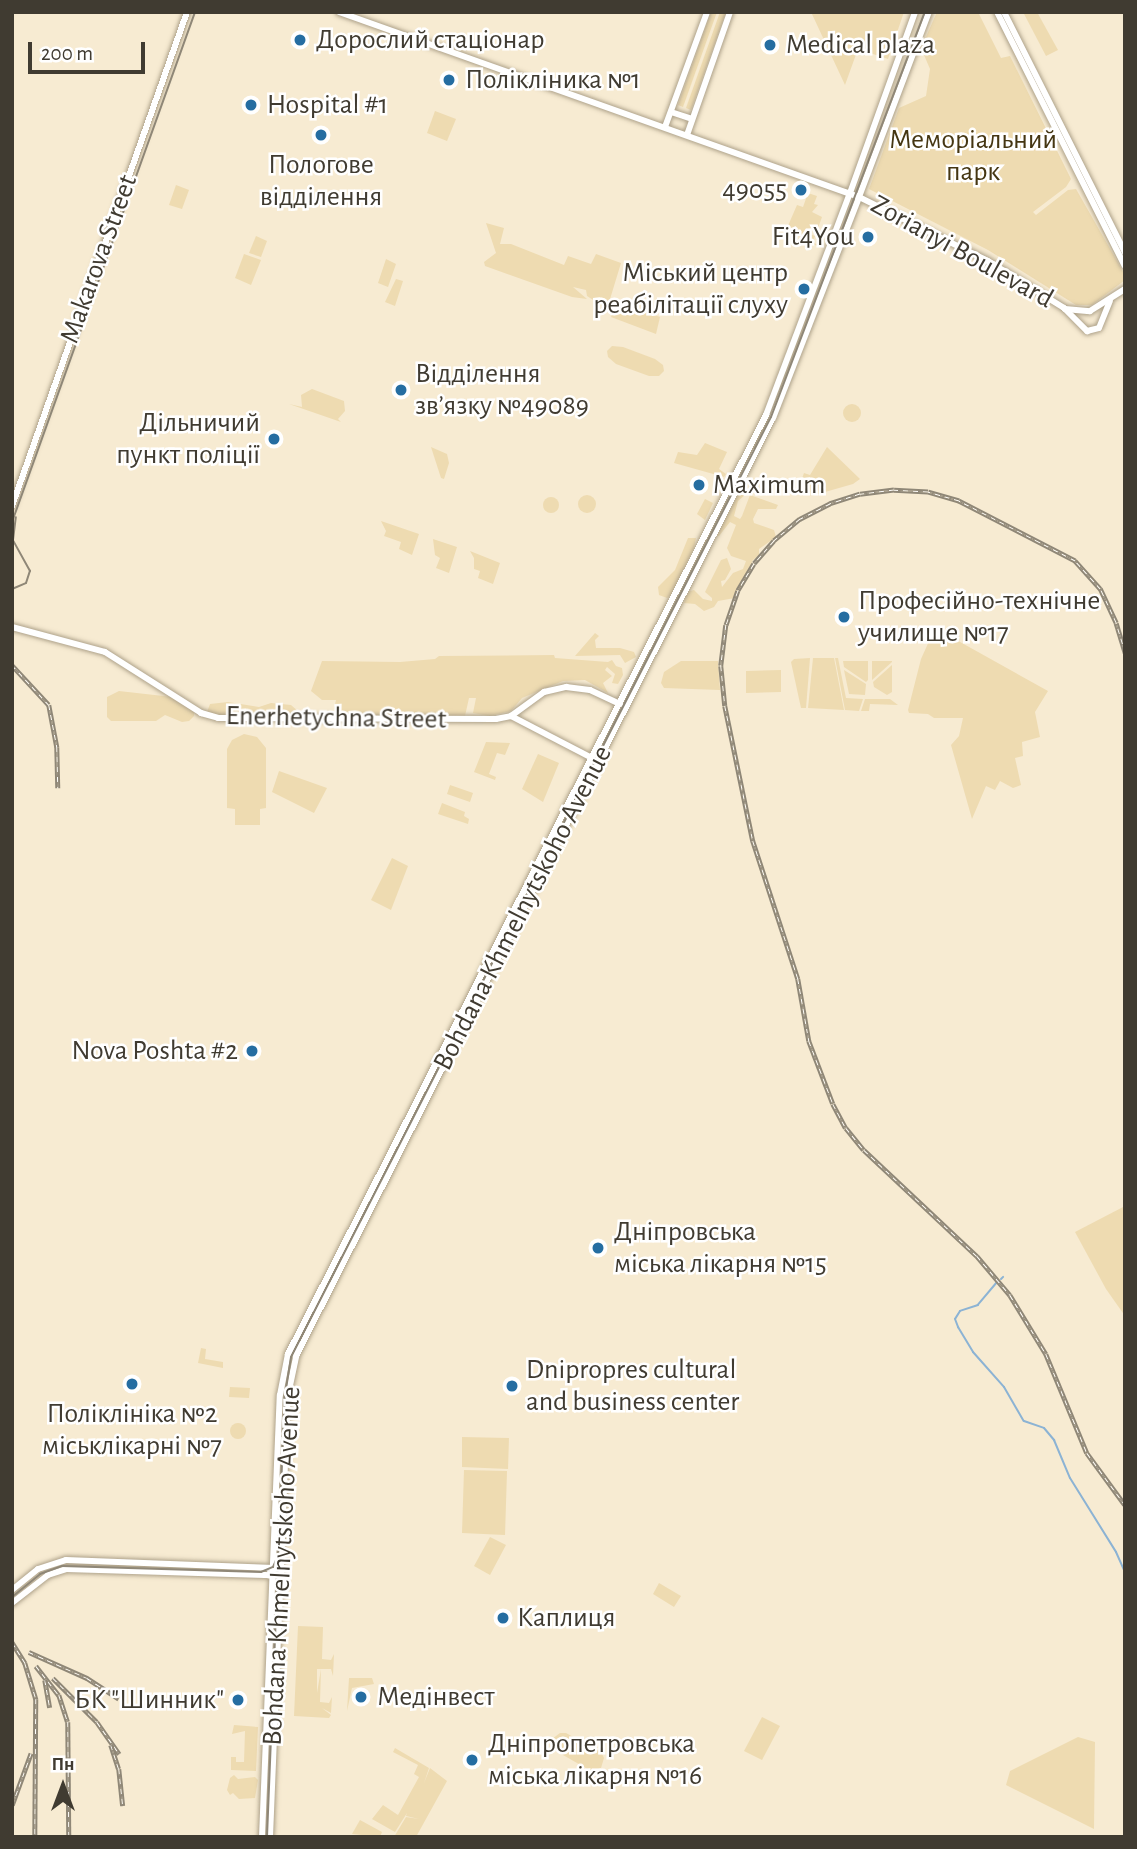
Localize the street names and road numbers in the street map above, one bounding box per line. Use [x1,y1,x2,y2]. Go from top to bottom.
street label: Makarova Street [53,170,145,348]
street label: Zorianyi Boulevard [865,188,1059,316]
street label: Enerhetychna Street [225,699,447,737]
street label: Bohdana Khmelnytskoho Avenue [426,740,620,1076]
street label: Bohdana Khmelnytskoho Avenue [256,1385,308,1747]

